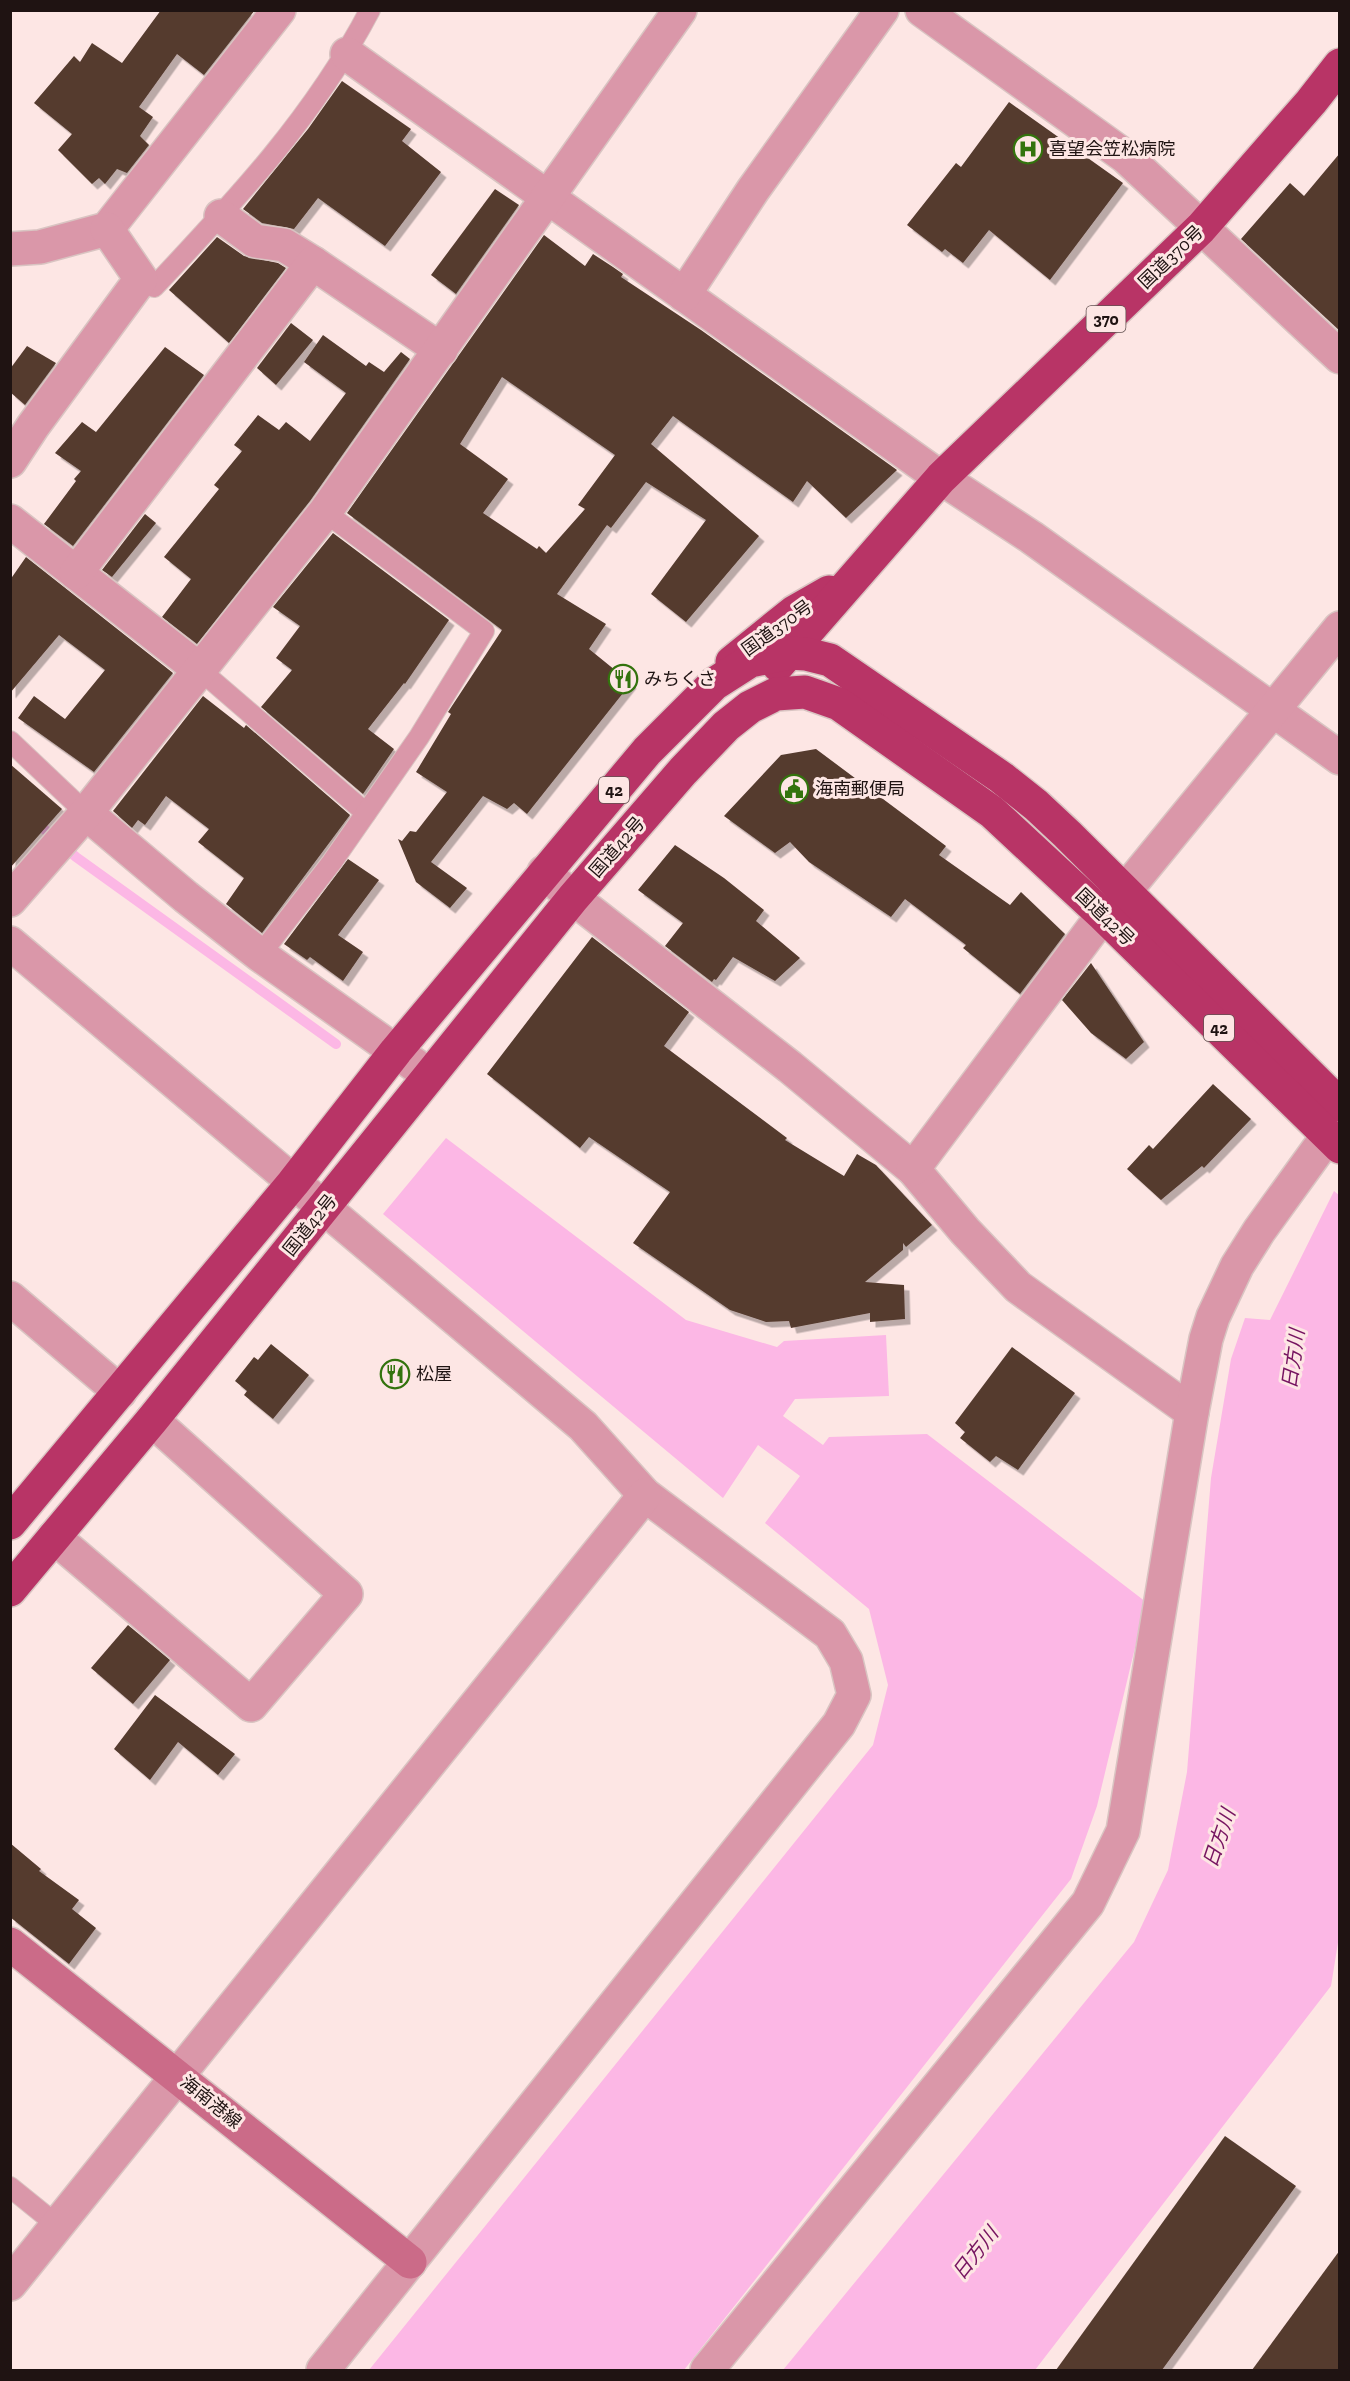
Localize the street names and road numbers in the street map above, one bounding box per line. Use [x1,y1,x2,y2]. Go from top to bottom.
street label: 国道370号 [1134,221,1208,293]
road number: 370 [1086,306,1126,332]
street label: 国道370号 [738,595,816,661]
road number: 42 [599,777,629,803]
street label: 国道42号 [585,812,649,882]
street label: 国道42号 [1071,884,1139,950]
road number: 42 [1204,1015,1234,1041]
street label: 国道42号 [278,1190,342,1260]
street label: 海南港線 [176,2071,246,2133]

